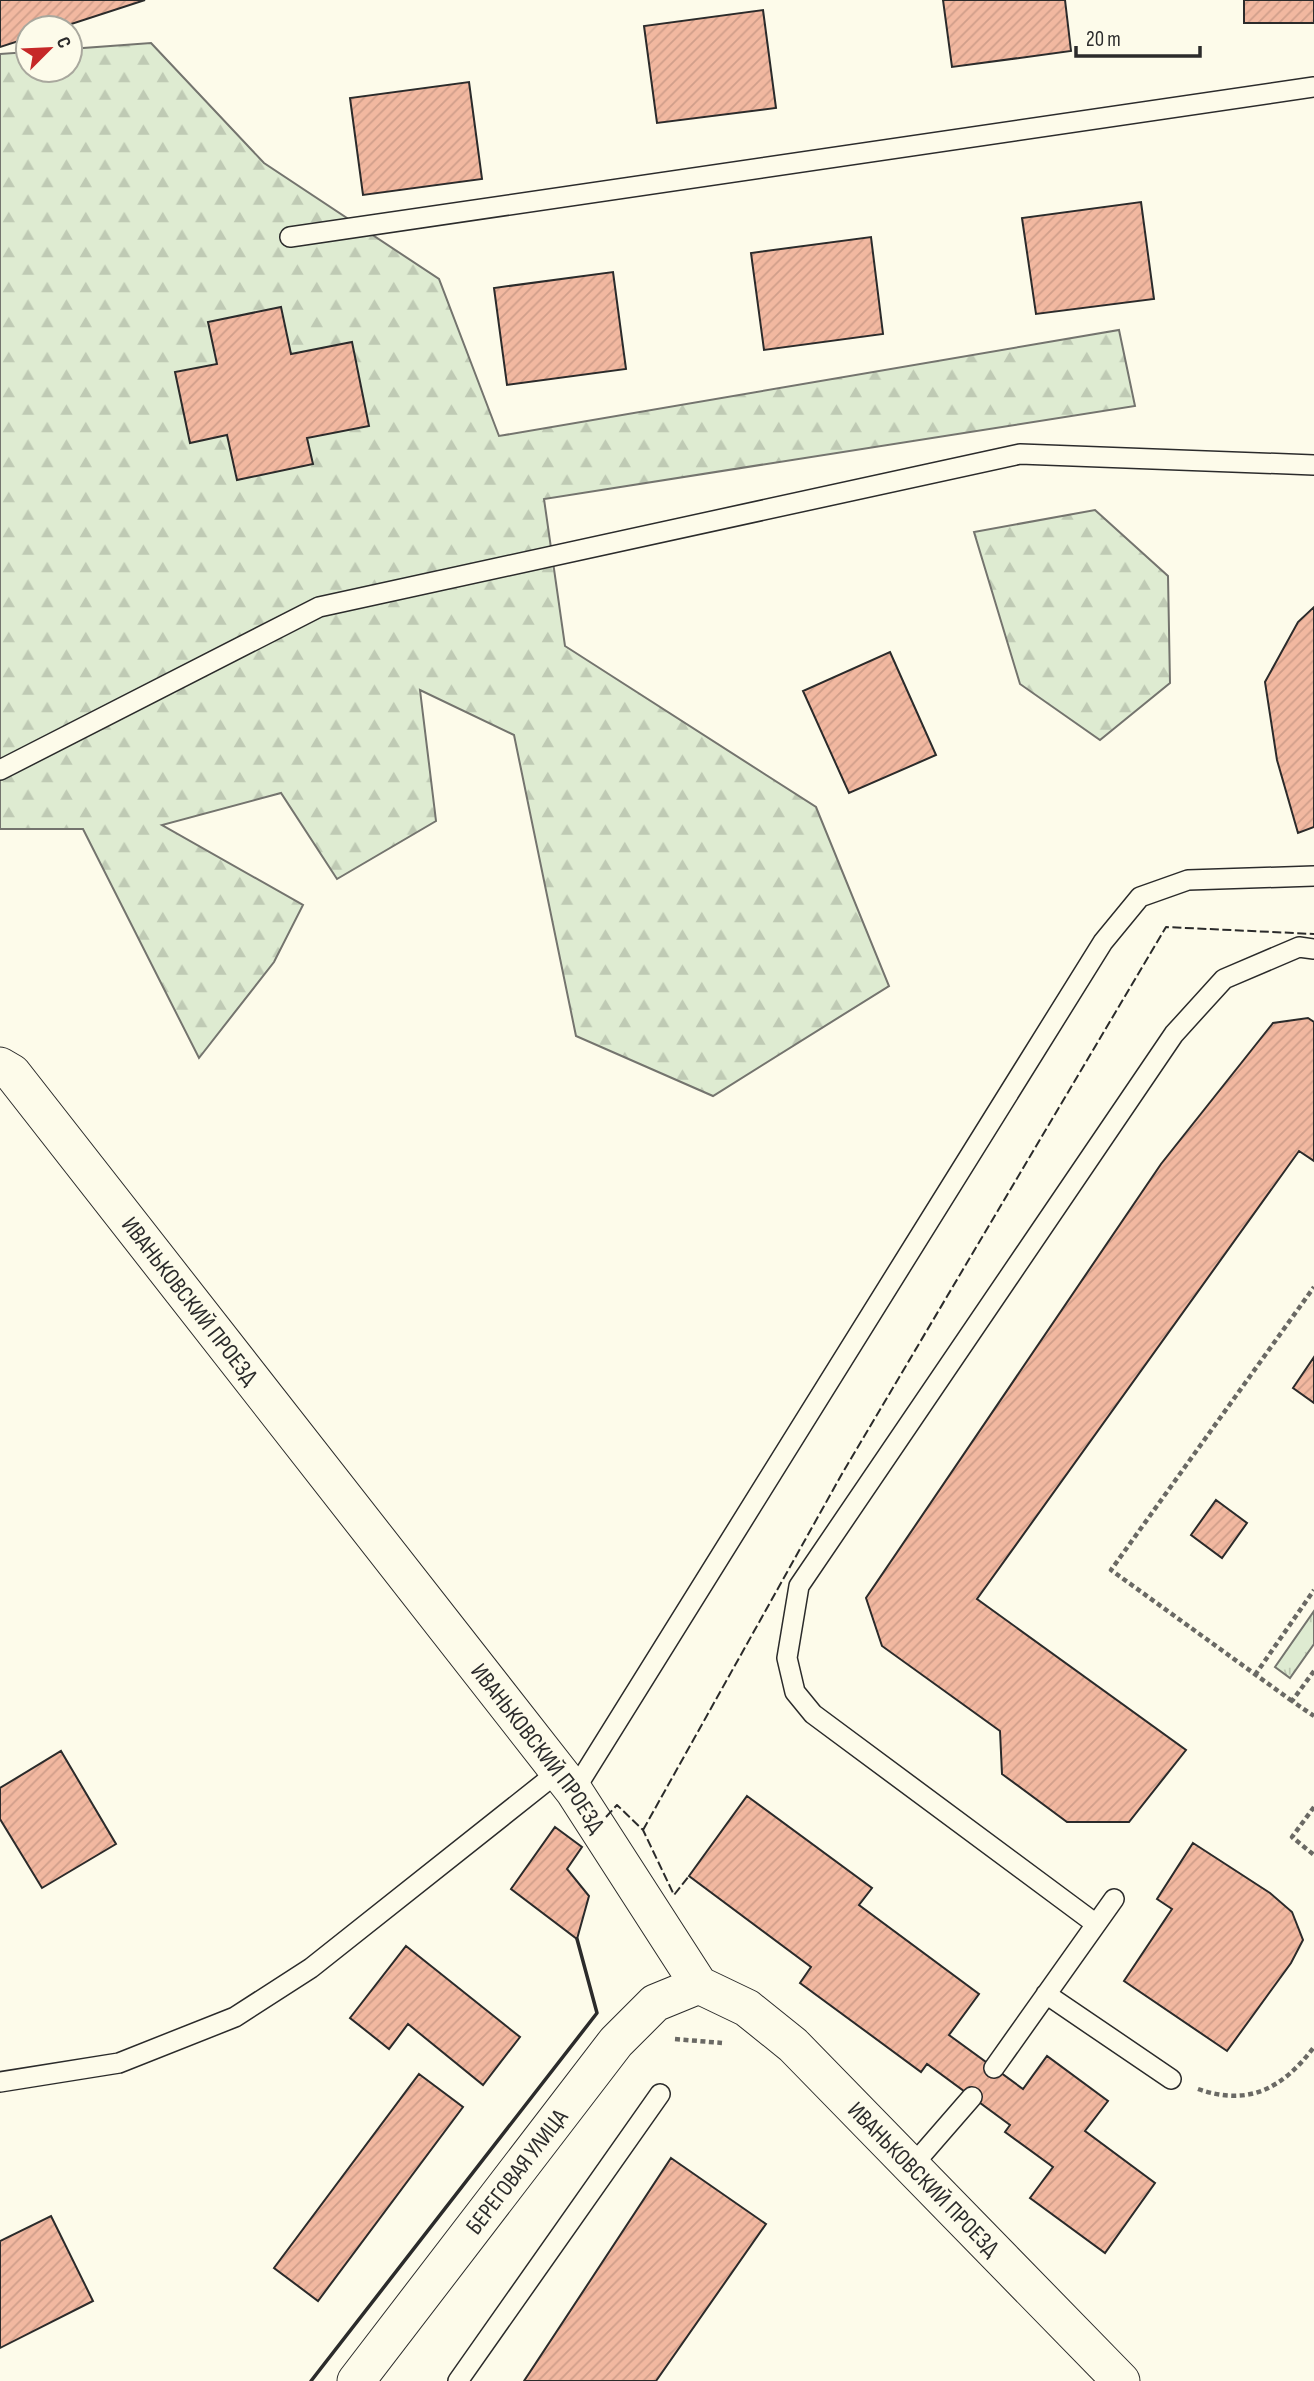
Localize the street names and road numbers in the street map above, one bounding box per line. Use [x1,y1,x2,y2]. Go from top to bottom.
street label: ИВАНЬКОВСКИЙ ПРОЕЗД [116,1211,265,1391]
street label: ИВАНЬКОВСКИЙ ПРОЕЗД [465,1657,612,1839]
street label: ИВАНЬКОВСКИЙ ПРОЕЗД [842,2095,1006,2263]
street label: БЕРЕГОВАЯ УЛИЦА [459,2102,574,2240]

